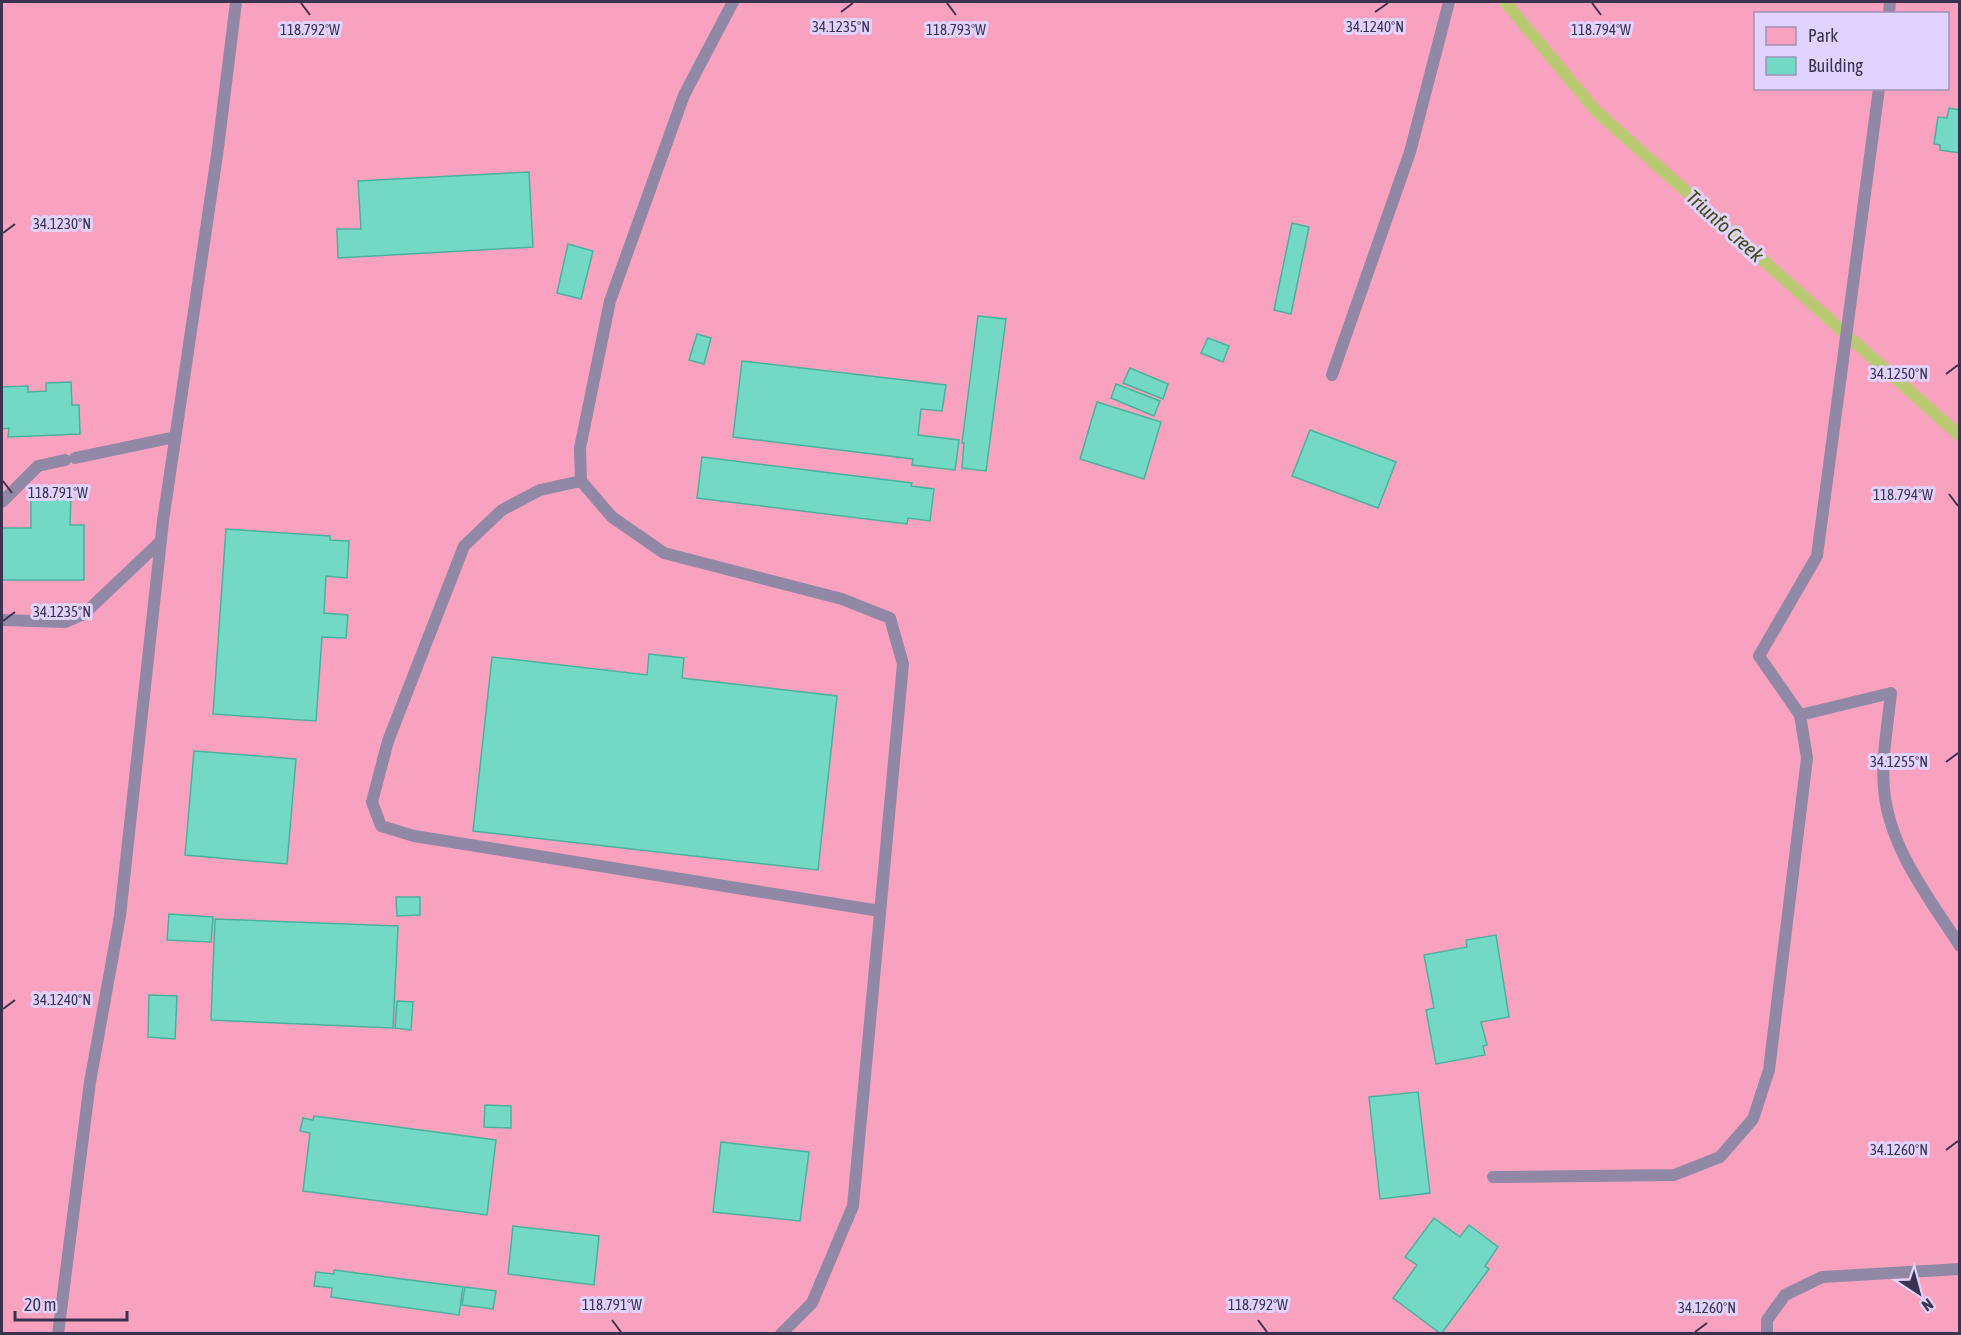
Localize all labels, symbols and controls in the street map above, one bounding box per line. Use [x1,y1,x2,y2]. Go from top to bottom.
legend [1754,12,1949,90]
text: 34.1235°N [812,18,870,35]
text: 34.1240°N [1346,18,1404,35]
text: 118.792°W [280,21,340,38]
text: 118.793°W [926,21,986,38]
text: 118.794°W [1571,21,1631,38]
text: Park [1808,25,1838,46]
text: Building [1808,55,1863,76]
water label: Triunfo Creek [1682,185,1769,266]
text: 34.1230°N [33,215,91,232]
text: 34.1250°N [1870,365,1928,382]
text: 118.791°W [28,484,88,501]
text: 118.794°W [1873,486,1933,503]
text: 34.1235°N [33,603,91,620]
text: 34.1255°N [1870,753,1928,770]
text: 34.1240°N [33,991,91,1008]
text: 34.1260°N [1870,1141,1928,1158]
north arrow [1889,1263,1949,1323]
scale bar [15,1284,128,1322]
text: 20 m [24,1294,56,1315]
text: N [1919,1295,1937,1315]
text: 118.791°W [582,1296,642,1313]
text: 118.792°W [1228,1296,1288,1313]
text: 34.1260°N [1678,1299,1736,1316]

